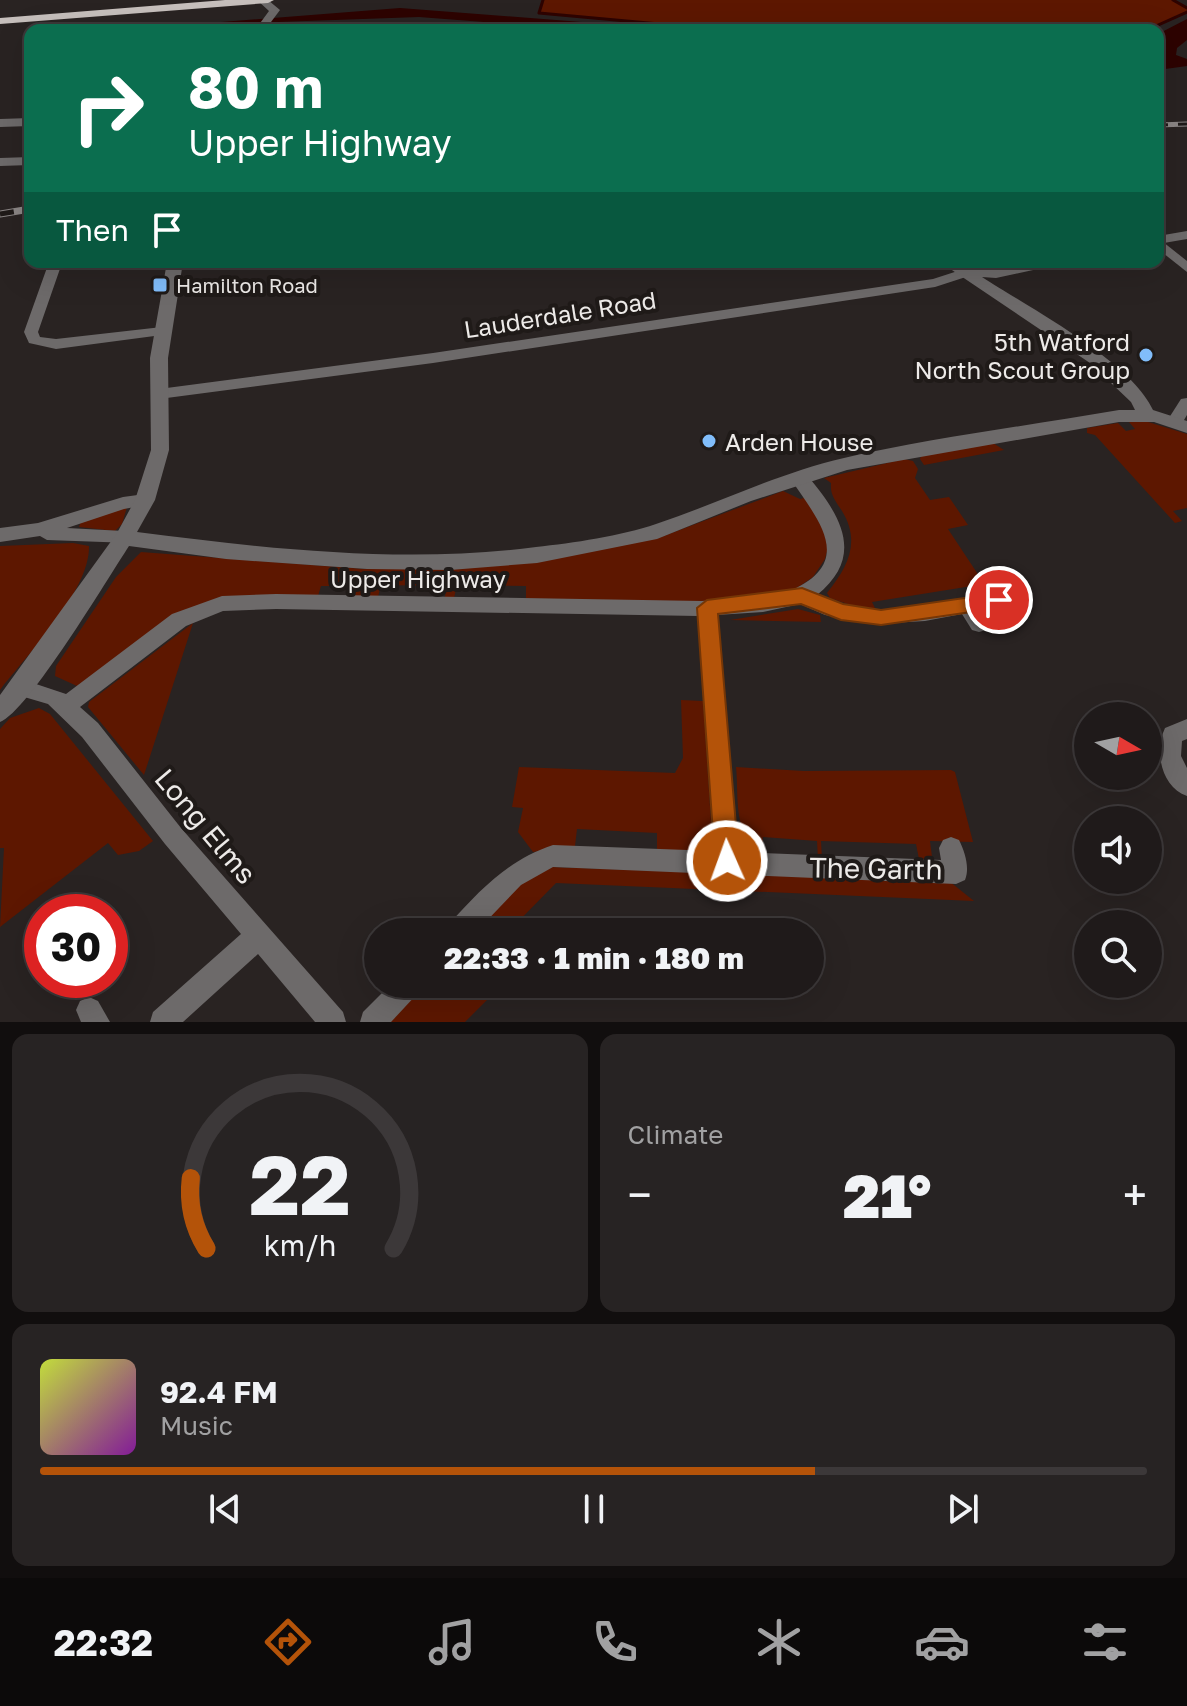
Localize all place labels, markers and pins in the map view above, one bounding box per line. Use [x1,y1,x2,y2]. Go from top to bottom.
place label: Hamilton Road [176,273,318,297]
marker: Hamilton Road [151,276,169,294]
place label: 5th Watford North Scout Group [914,327,1130,384]
marker: 5th Watford North Scout Group [1137,346,1155,364]
place label: Arden House [725,427,873,456]
marker: Arden House [700,432,718,450]
pin [965,566,1033,634]

